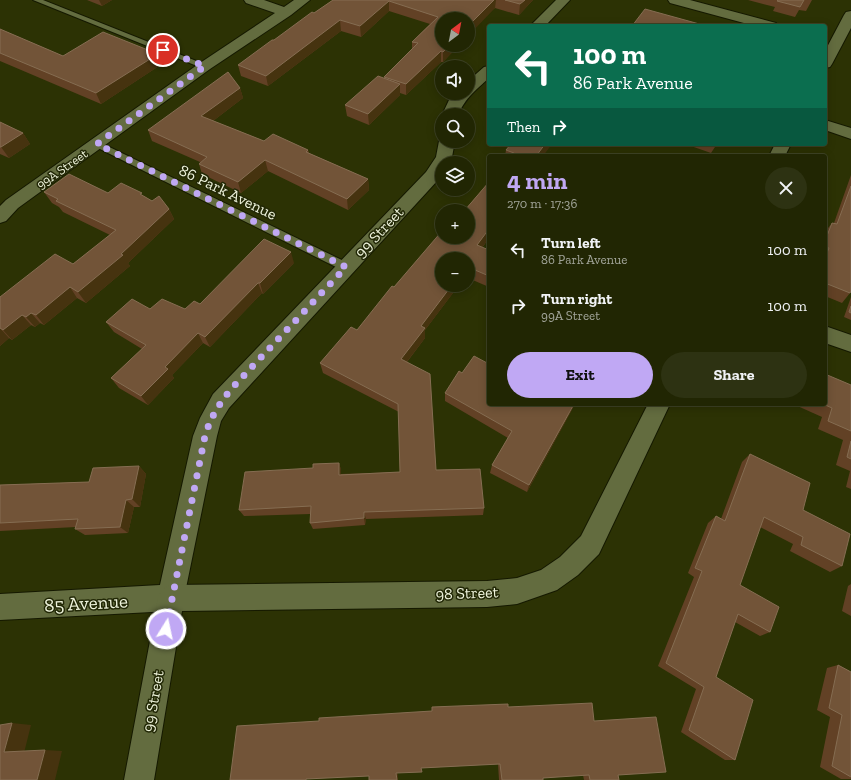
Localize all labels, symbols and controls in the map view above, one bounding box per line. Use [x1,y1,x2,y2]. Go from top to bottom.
north arrow [435,12,475,52]
map controls [435,12,475,292]
pin [146,33,180,67]
text: 100 m [573,38,646,71]
icon: arrive [152,39,174,61]
icon: left [507,40,559,92]
button: sound [435,60,475,100]
text: 86 Park Avenue [573,72,693,94]
button: search [435,108,475,148]
icon: right [548,116,570,138]
text: Then [507,118,540,136]
street label: 99A Street [34,146,91,192]
button: layers [435,156,475,196]
street label: 86 Park Avenue [176,160,280,224]
text: 4 min [507,166,568,195]
button: close [765,167,807,209]
text: 270 m · 17:36 [507,196,577,211]
street label: 99 Street [351,203,407,261]
button: + [435,204,475,244]
text: Turn left [541,234,601,252]
icon: left [507,239,529,261]
text: 100 m [768,241,807,259]
button: − [435,252,475,292]
text: 86 Park Avenue [541,252,627,267]
text: Turn right [541,290,612,308]
icon: right [507,295,529,317]
text: 100 m [768,297,807,315]
text: 99A Street [541,308,600,323]
button: Exit [507,352,653,398]
button: Share [661,352,807,398]
street label: 98 Street [435,582,499,604]
street label: 85 Avenue [44,589,129,617]
position arrow [145,608,187,650]
street label: 99 Street [138,668,168,734]

